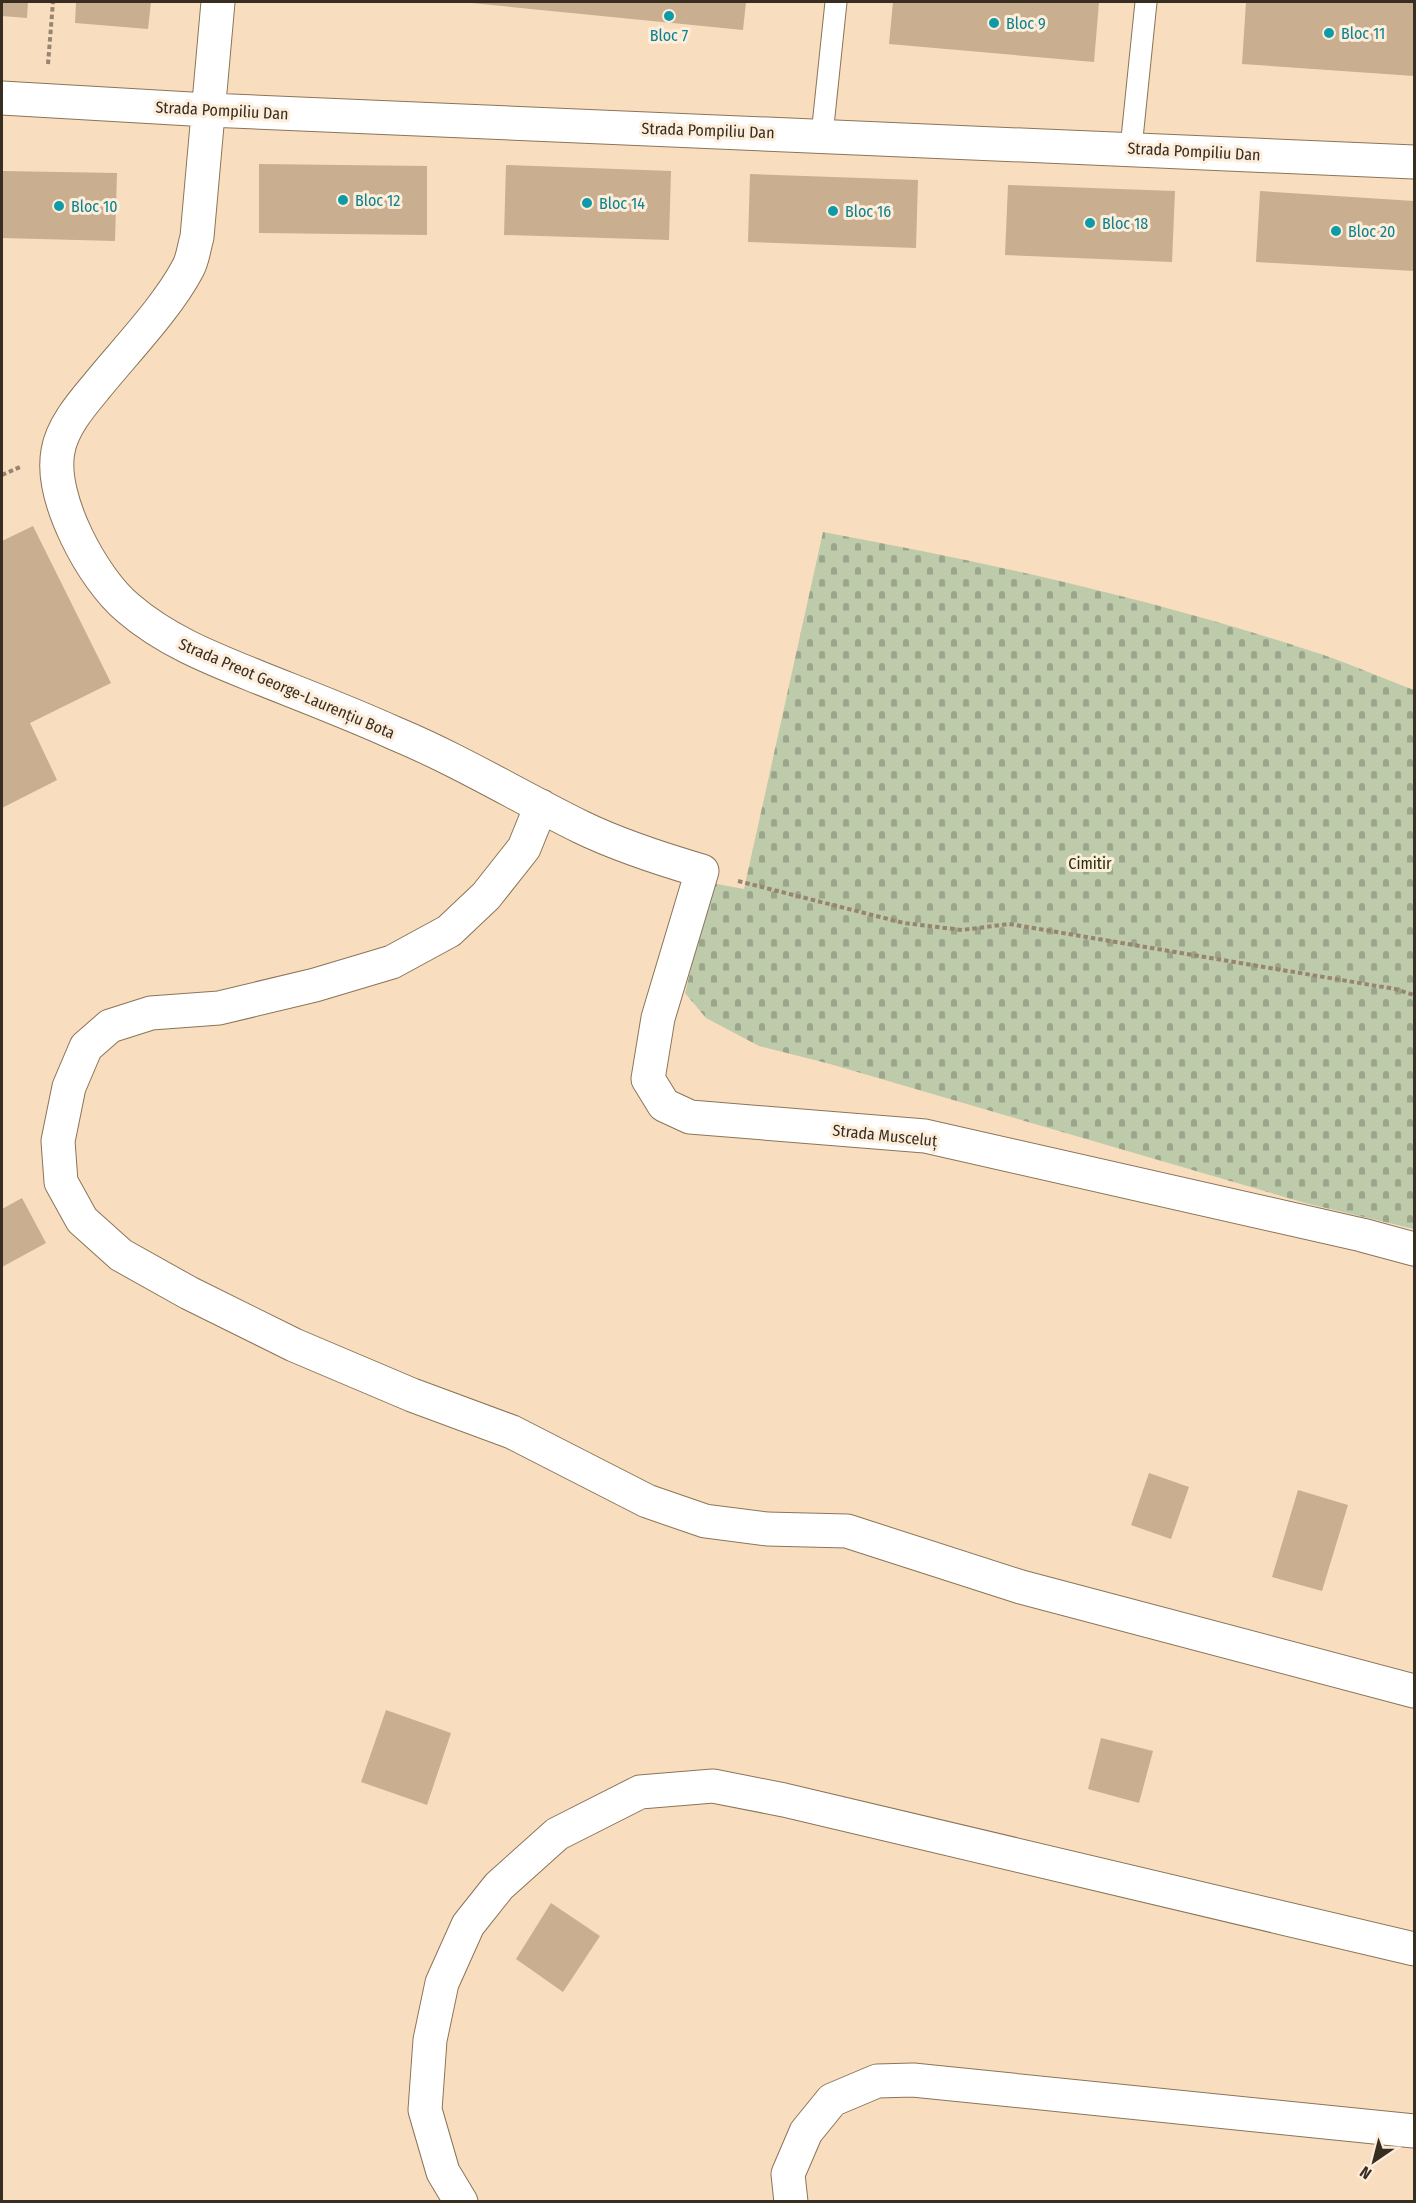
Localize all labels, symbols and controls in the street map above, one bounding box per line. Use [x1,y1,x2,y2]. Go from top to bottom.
marker: Bloc 7 [662,9,676,23]
place label: Bloc 9 [1006,14,1046,33]
marker: Bloc 9 [987,16,1001,30]
place label: Bloc 11 [1341,24,1385,43]
place label: Bloc 7 [650,26,689,45]
marker: Bloc 11 [1322,26,1336,40]
street label: Strada Pompiliu Dan [155,98,289,123]
street label: Strada Pompiliu Dan [641,119,775,142]
street label: Strada Pompiliu Dan [1127,139,1261,164]
place label: Bloc 12 [355,191,400,210]
marker: Bloc 12 [336,193,350,207]
place label: Bloc 14 [599,194,645,213]
marker: Bloc 14 [580,196,594,210]
place label: Bloc 10 [71,197,118,216]
marker: Bloc 10 [52,199,66,213]
place label: Bloc 16 [845,202,891,221]
marker: Bloc 16 [826,204,840,218]
place label: Bloc 18 [1102,214,1148,233]
marker: Bloc 18 [1083,216,1097,230]
place label: Bloc 20 [1348,222,1395,241]
marker: Bloc 20 [1329,224,1343,238]
street label: Strada Preot George-Laurențiu Bota [176,634,398,744]
park label: Cimitir [1068,854,1112,873]
street label: Strada Musceluț [832,1121,939,1152]
north arrow [1344,2131,1404,2191]
text: N [1356,2162,1375,2183]

